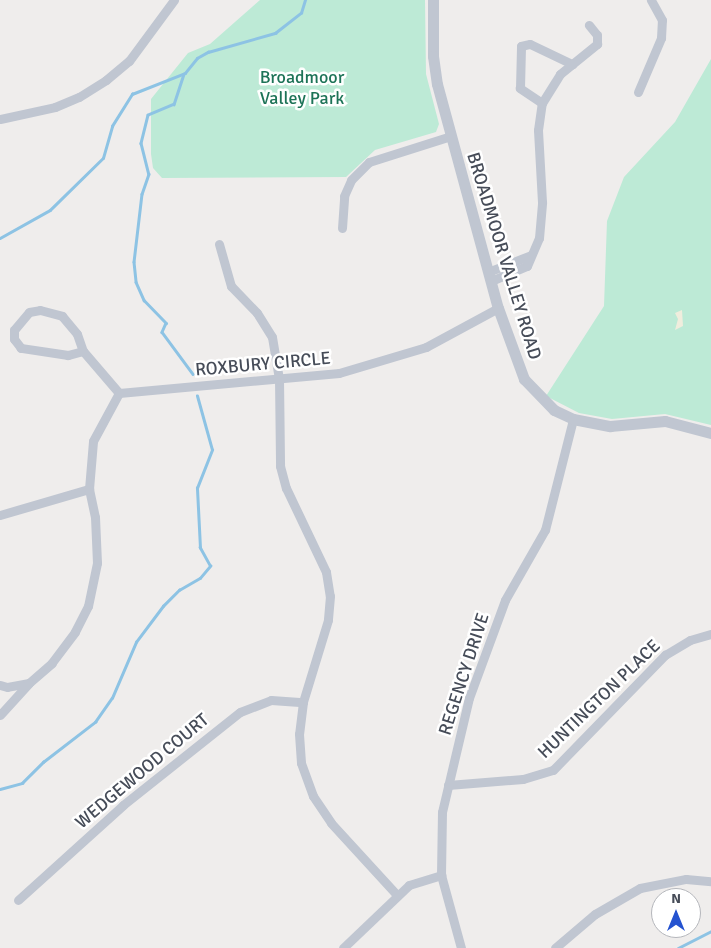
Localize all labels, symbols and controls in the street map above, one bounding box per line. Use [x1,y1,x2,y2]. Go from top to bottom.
park label: Broadmoor Valley Park [260,67,344,110]
street label: BROADMOOR VALLEY ROAD [462,150,546,362]
street label: ROXBURY CIRCLE [194,347,332,381]
street label: REGENCY DRIVE [434,610,494,738]
street label: HUNTINGTON PLACE [533,635,665,763]
street label: WEDGEWOOD COURT [71,709,213,833]
north arrow [651,888,701,938]
text: N [671,890,681,907]

